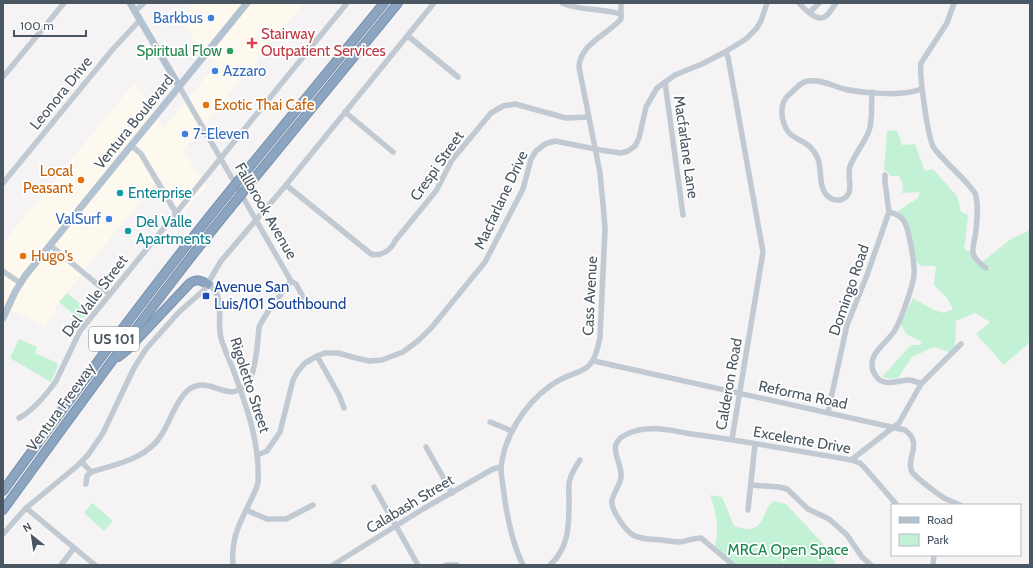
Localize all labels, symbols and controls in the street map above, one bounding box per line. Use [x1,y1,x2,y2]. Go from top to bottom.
place label: Barkbus [153,9,203,27]
scale bar [14,12,86,38]
marker: Barkbus [206,13,216,23]
text: 100 m [20,18,54,33]
place label: Stairway Outpatient Services [261,25,386,60]
marker: Stairway Outpatient Services [246,37,258,49]
place label: Spiritual Flow [136,42,222,60]
marker: Spiritual Flow [225,46,235,56]
street label: Leonora Drive [26,53,96,133]
place label: Azzaro [223,62,266,80]
marker: Azzaro [210,66,220,76]
street label: Ventura Boulevard [91,71,177,173]
street label: Macfarlane Lane [670,94,702,200]
place label: Exotic Thai Cafe [214,96,315,114]
marker: Exotic Thai Cafe [201,100,211,110]
place label: 7-Eleven [193,125,249,143]
street label: Crespi Street [406,128,468,204]
marker: 7-Eleven [180,129,190,139]
street label: Macfarlane Drive [470,148,532,252]
street label: Fallbrook Avenue [231,160,301,263]
place label: Local Peasant [23,162,73,197]
marker: Local Peasant [76,175,86,185]
place label: Enterprise [128,184,192,202]
marker: Enterprise [115,188,125,198]
place label: ValSurf [55,210,101,228]
place label: Del Valle Apartments [136,213,211,248]
marker: ValSurf [104,214,114,224]
marker: Del Valle Apartments [123,226,133,236]
street label: Domingo Road [825,242,873,338]
place label: Hugo's [31,247,73,265]
marker: Hugo's [18,251,28,261]
street label: Del Valle Street [58,252,132,340]
street label: Cass Avenue [579,255,601,336]
place label: Avenue San Luis/101 Southbound [214,278,346,313]
marker: Avenue San Luis/101 Southbound [201,291,211,301]
road number: US 101 [89,327,139,351]
street label: Rigoletto Street [226,335,274,435]
street label: Calderon Road [712,337,746,431]
street label: Ventura Freeway [23,359,99,455]
street label: Reforma Road [757,377,849,413]
street label: Excelente Drive [752,423,852,457]
street label: Calabash Street [363,471,457,537]
legend [891,504,1021,556]
text: Road [927,512,953,527]
north arrow [12,516,52,556]
text: N [20,519,34,535]
text: Park [927,532,949,547]
park label: MRCA Open Space [728,541,849,559]

